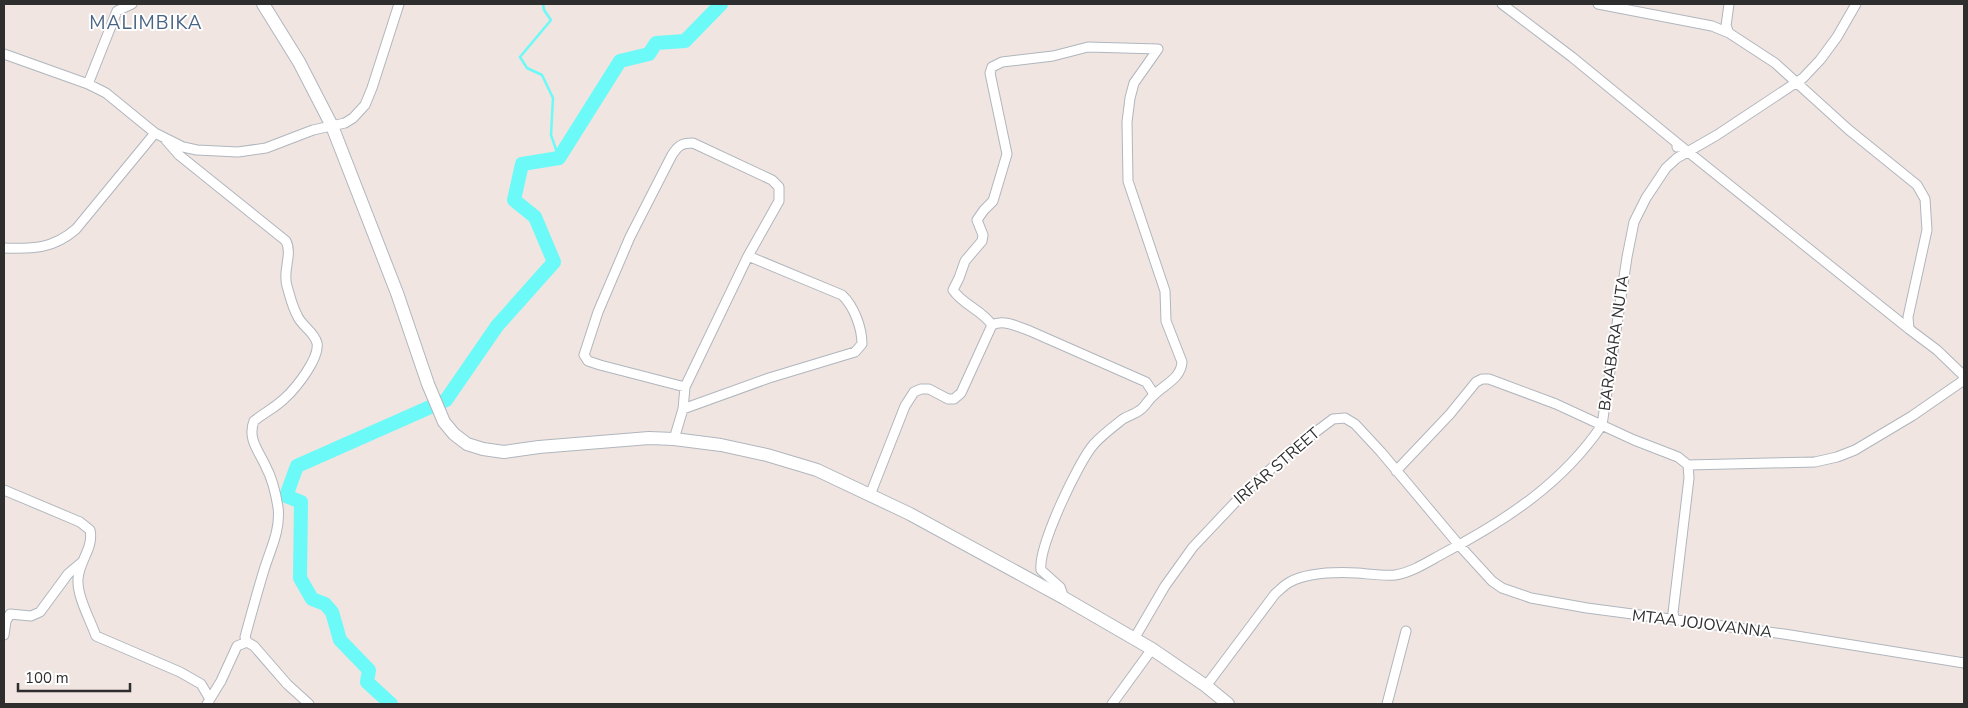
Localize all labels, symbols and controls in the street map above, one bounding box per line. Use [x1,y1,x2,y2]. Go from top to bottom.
district label: MALIMBIKA [89,10,203,36]
street label: BARABARA NUTA [1594,273,1634,412]
street label: IRFAR STREET [1229,422,1325,509]
street label: MTAA JOJOVANNA [1631,604,1774,644]
scale bar [18,660,130,692]
text: 100 m [25,668,69,688]

